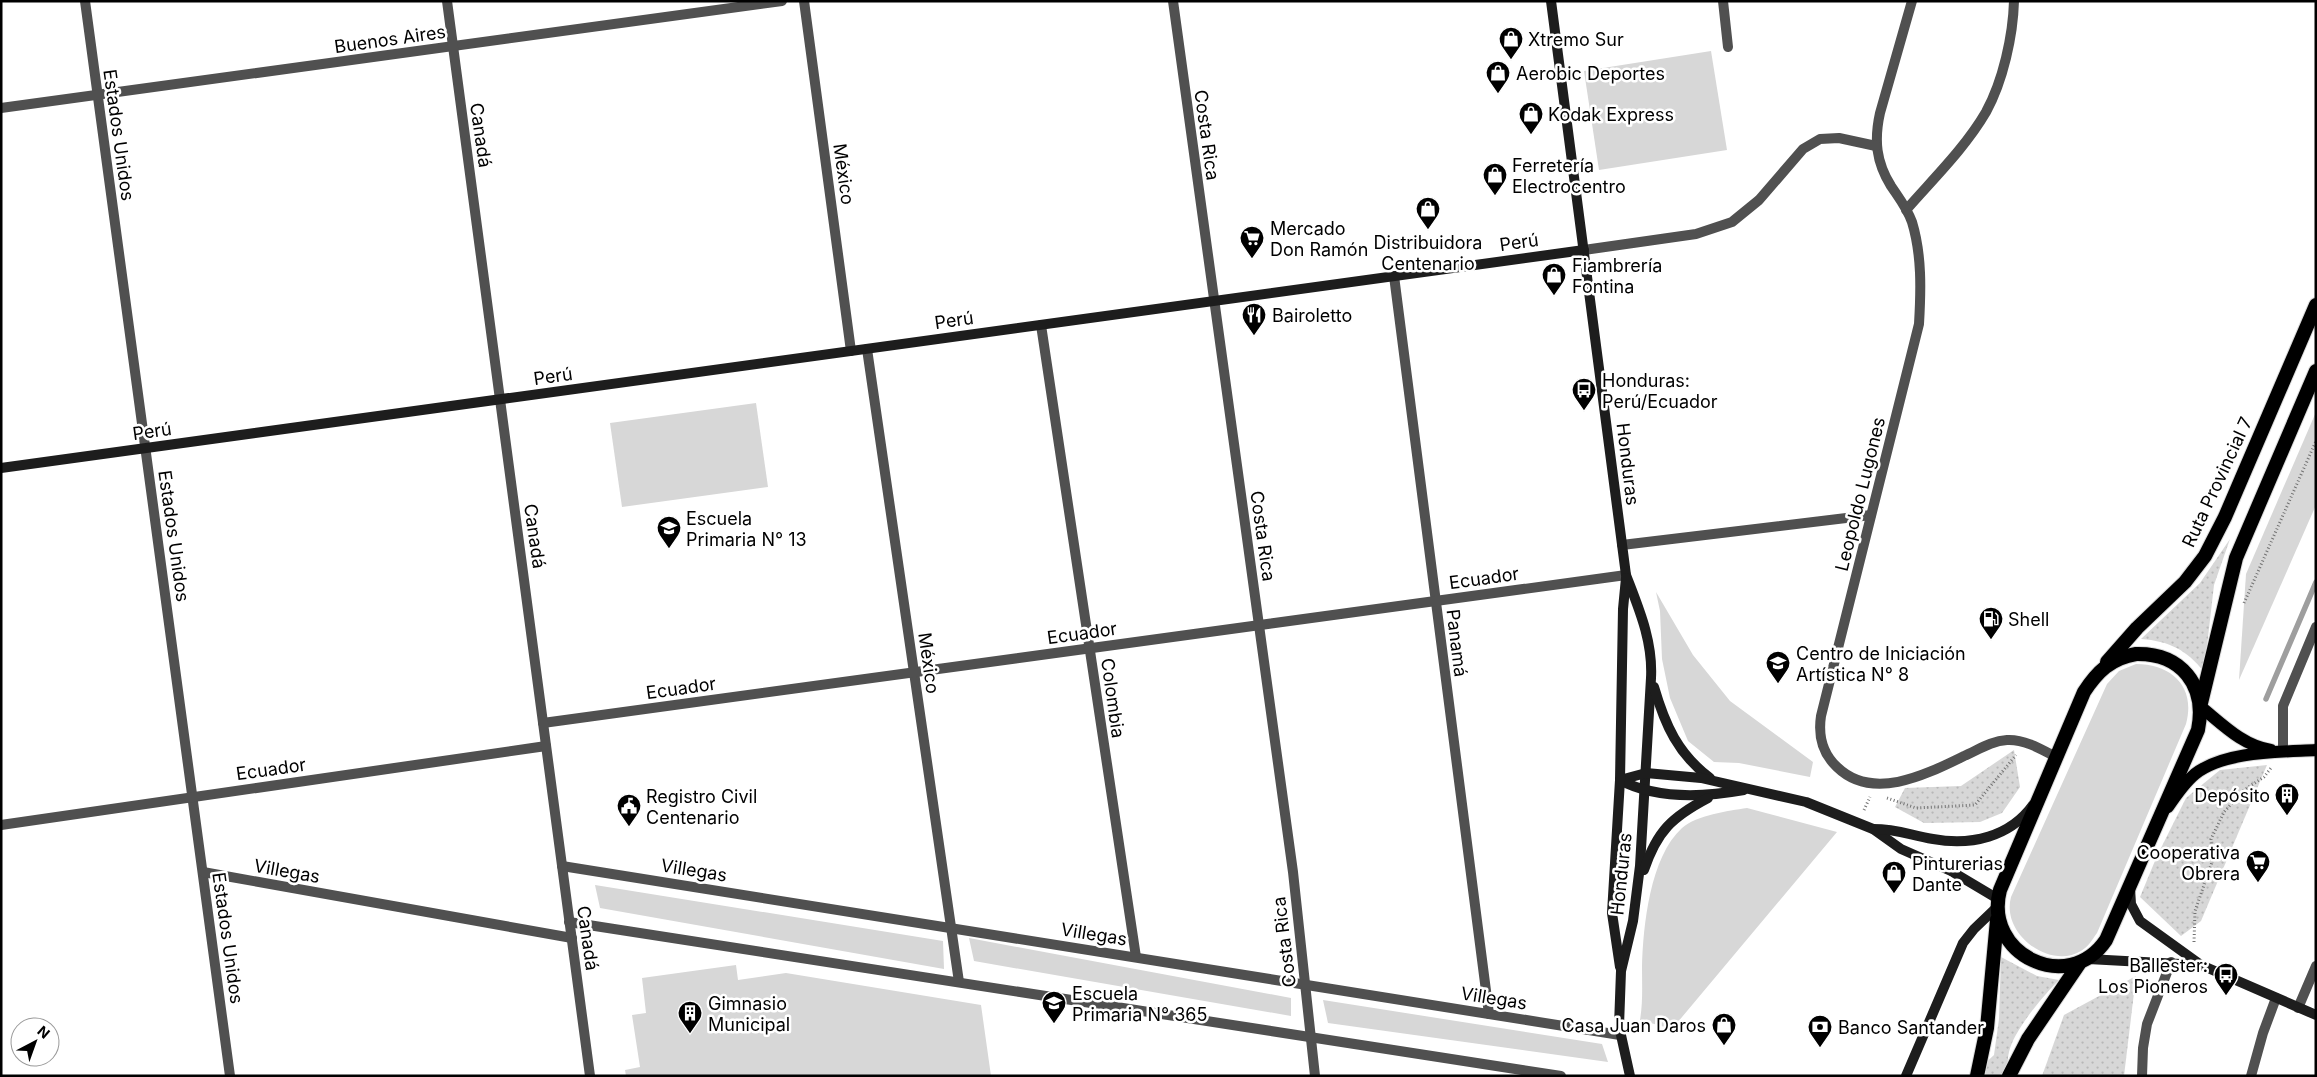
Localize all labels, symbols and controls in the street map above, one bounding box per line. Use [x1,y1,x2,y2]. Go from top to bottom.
street label: Buenos Aires [333,21,447,57]
shop icon: Xtremo Sur [1498,26,1524,60]
place label: Xtremo Sur [1528,29,1624,50]
shop icon: Aerobic Deportes [1485,60,1511,94]
place label: Aerobic Deportes [1516,63,1665,84]
street label: Estados Unidos [99,68,139,202]
street label: Costa Rica [1190,88,1224,182]
street label: Canadá [466,101,496,169]
shop icon: Kodak Express [1518,101,1544,135]
place label: Kodak Express [1548,104,1674,125]
street label: México [829,142,859,206]
place label: Ferretería Electrocentro [1512,155,1626,197]
shop icon: Ferretería Electrocentro [1482,162,1508,196]
shop icon: Distribuidora Centenario [1415,196,1441,230]
place label: Mercado Don Ramón [1270,218,1368,260]
supermarket icon: Mercado Don Ramón [1239,225,1265,259]
street label: Perú [1498,229,1540,255]
place label: Distribuidora Centenario [1374,232,1482,274]
place label: Fiambrería Fontina [1572,255,1662,297]
shop icon: Fiambrería Fontina [1541,262,1567,296]
restaurant icon: Bairoletto [1241,302,1267,336]
place label: Bairoletto [1272,305,1352,326]
street label: Perú [933,307,975,333]
street label: Perú [532,363,574,389]
place label: Honduras: Perú/Ecuador [1602,370,1718,412]
bus stop icon: Honduras: Perú/Ecuador [1571,377,1597,411]
street label: Ruta Provincial 7 [2178,414,2256,550]
street label: Leopoldo Lugones [1831,415,1889,573]
street label: Perú [131,418,173,444]
street label: Honduras [1613,422,1643,506]
street label: Estados Unidos [154,469,194,603]
street label: Costa Rica [1246,489,1280,583]
street label: Canadá [520,502,550,570]
place label: Escuela Primaria N° 13 [686,508,807,550]
school or university icon: Escuela Primaria N° 13 [656,515,682,549]
street label: Ecuador [1448,563,1521,593]
fuel station icon: Shell [1978,606,2004,640]
street label: Panamá [1442,608,1472,678]
place label: Shell [2008,609,2049,630]
street label: Ecuador [1046,618,1119,648]
street label: México [914,631,944,695]
place label: Centro de Iniciación Artística N° 8 [1796,643,1966,685]
school or university icon: Centro de Iniciación Artística N° 8 [1765,650,1791,684]
street label: Colombia [1097,657,1129,739]
street label: Ecuador [645,673,718,703]
street label: Ecuador [235,754,308,784]
building icon: Depósito [2274,782,2300,816]
place label: Depósito [2194,785,2270,806]
place label: Registro Civil Centenario [646,786,757,828]
public building icon: Registro Civil Centenario [616,793,642,827]
street label: Honduras [1606,832,1636,916]
place label: Cooperativa Obrera [2136,842,2240,884]
supermarket icon: Cooperativa Obrera [2245,849,2271,883]
place label: Pinturerias Dante [1912,853,2003,895]
street label: Villegas [659,854,729,886]
street label: Villegas [252,855,322,887]
shop icon: Pinturerias Dante [1881,860,1907,894]
street label: Estados Unidos [208,871,248,1005]
street label: Costa Rica [1268,896,1300,988]
street label: Canadá [573,904,603,972]
street label: Villegas [1059,918,1129,950]
place label: Ballester: Los Pioneros [2098,955,2208,997]
bus stop icon: Ballester: Los Pioneros [2213,962,2239,996]
street label: Villegas [1459,982,1529,1014]
place label: Escuela Primaria N° 365 [1072,983,1207,1025]
school or university icon: Escuela Primaria N° 365 [1041,990,1067,1024]
place label: Gimnasio Municipal [708,993,790,1035]
building icon: Gimnasio Municipal [677,1000,703,1034]
shop icon: Casa Juan Daros [1711,1012,1737,1046]
bank icon: Banco Santander [1807,1014,1833,1048]
place label: Casa Juan Daros [1561,1015,1706,1036]
north arrow [10,1017,60,1067]
place label: Banco Santander [1838,1017,1984,1038]
text: N [34,1022,53,1042]

